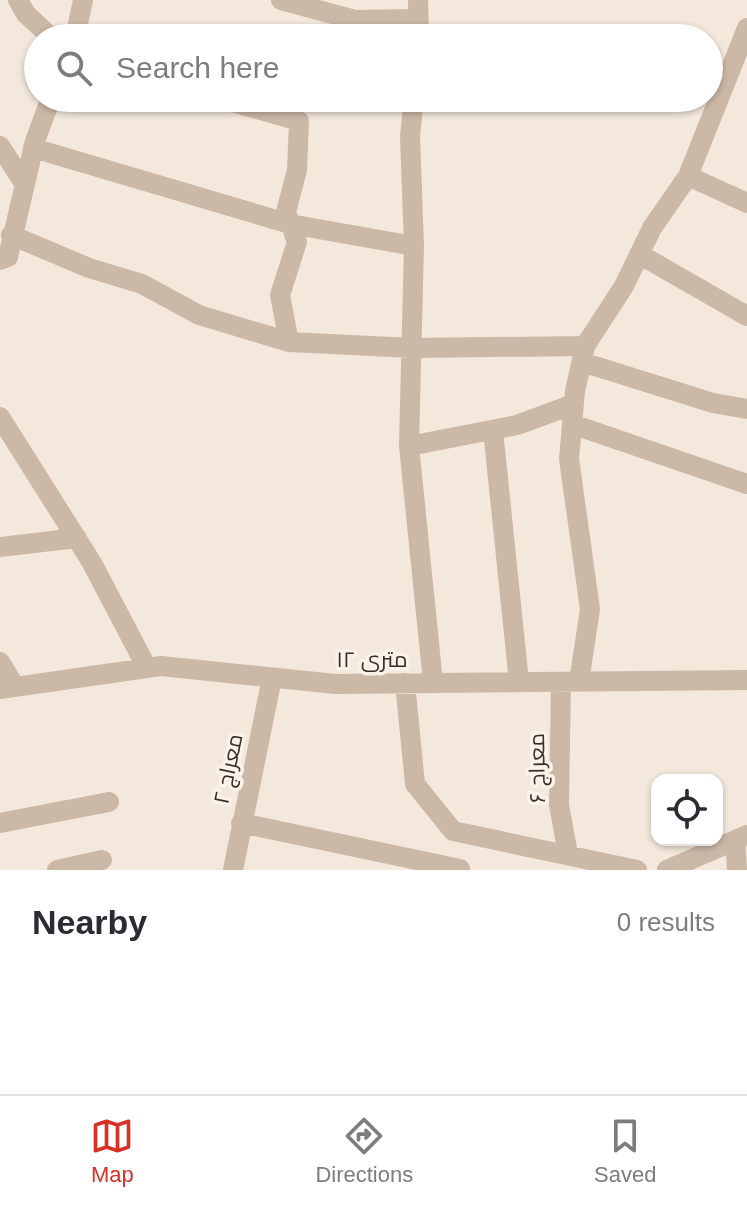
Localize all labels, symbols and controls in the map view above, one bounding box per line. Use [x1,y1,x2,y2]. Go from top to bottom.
search box [24,24,723,112]
icon: search [52,46,96,90]
text: Search here [116,51,279,84]
street label: ۱۲ متری [336,647,408,672]
street label: معراج ۲ [208,732,250,807]
street label: معراج ۶ [524,733,552,803]
map controls [651,774,723,846]
button: locate [651,774,723,846]
text: Nearby [32,903,147,941]
text: 0 results [617,907,715,937]
tab: Map [90,1114,134,1188]
tab: Directions [315,1114,413,1188]
tab: Saved [594,1114,657,1188]

